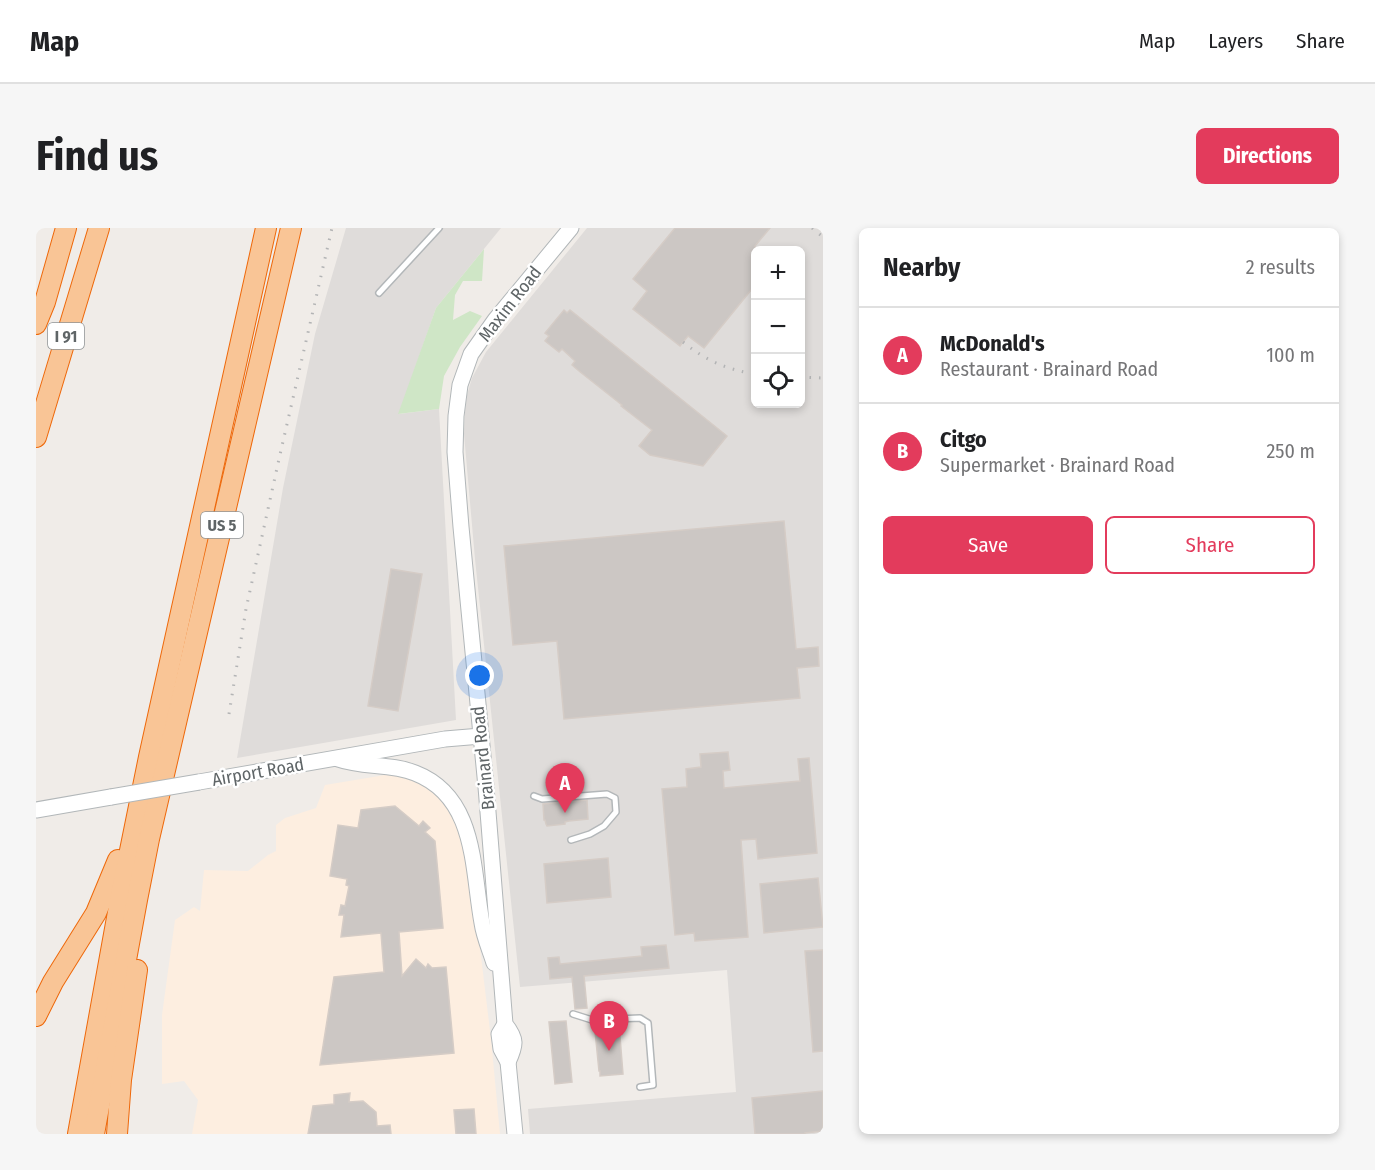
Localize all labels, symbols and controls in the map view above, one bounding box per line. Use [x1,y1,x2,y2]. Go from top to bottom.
text: Map [30,25,79,58]
text: Map [1139,28,1175,54]
text: Layers [1208,28,1263,54]
text: Share [1296,28,1345,54]
button: Directions [1196,128,1339,184]
text: Find us [36,131,158,181]
map controls [751,246,805,408]
button: + [751,246,805,300]
text: Nearby [883,252,960,283]
text: 2 results [1246,255,1315,279]
street label: Maxim Road [474,262,546,346]
button: − [751,300,805,354]
road number: I 91 [48,323,84,349]
text: McDonald's [940,330,1045,357]
text: A [897,343,908,367]
text: 100 m [1266,343,1315,367]
button: locate [751,354,805,408]
text: Restaurant · Brainard Road [940,357,1158,381]
text: Citgo [940,426,987,453]
text: B [897,439,908,463]
text: 250 m [1267,439,1315,463]
text: Supermarket · Brainard Road [940,453,1175,477]
road number: US 5 [201,512,243,538]
button: Save [883,516,1093,574]
button: Share [1105,516,1315,574]
your location [465,661,494,690]
street label: Brainard Road [467,705,499,811]
street label: Airport Road [210,753,306,791]
pin: A [546,764,584,813]
pin: B [590,1002,628,1051]

